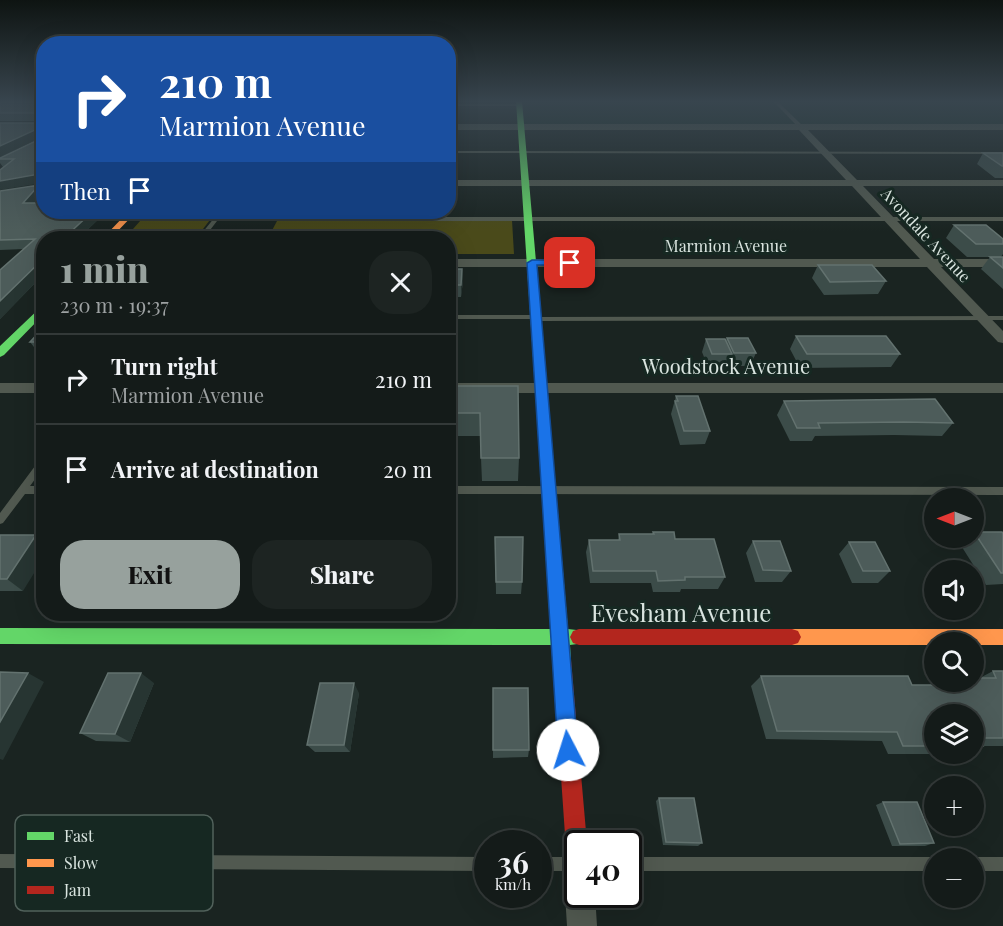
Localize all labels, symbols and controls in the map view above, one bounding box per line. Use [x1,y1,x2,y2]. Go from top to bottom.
text: 210 m [159,53,272,109]
icon: right [60,60,138,138]
text: Marmion Avenue [159,107,366,143]
icon: arrive [123,174,156,207]
text: Then [60,176,111,206]
street label: Avondale Avenue [876,182,976,286]
street label: Marmion Avenue [665,235,787,256]
pin [544,237,595,288]
text: 1 min [60,244,149,292]
icon: arrive [553,246,586,279]
button: close [369,251,432,314]
text: 230 m · 19:37 [60,291,169,318]
text: Turn right [111,351,217,381]
street label: Woodstock Avenue [641,352,810,379]
icon: right [60,363,93,396]
text: 210 m [375,364,432,394]
text: Marmion Avenue [111,381,264,408]
icon: arrive [60,453,93,486]
text: Arrive at destination [111,454,319,484]
text: 20 m [383,454,432,484]
north arrow [924,488,984,548]
map controls [924,488,984,908]
button: Exit [60,540,240,609]
button: Share [252,540,432,609]
button: sound [924,560,984,620]
street label: Evesham Avenue [591,596,771,628]
button: search [924,632,984,692]
button: layers [924,704,984,764]
position arrow [536,718,600,782]
button: + [924,776,984,836]
legend [15,815,213,911]
text: Fast [64,825,94,846]
speed limit sign: 40 [564,830,642,908]
text: 36 [497,842,529,882]
button: − [924,848,984,908]
text: Slow [64,852,99,873]
text: km/h [495,874,531,894]
text: Jam [63,879,91,900]

